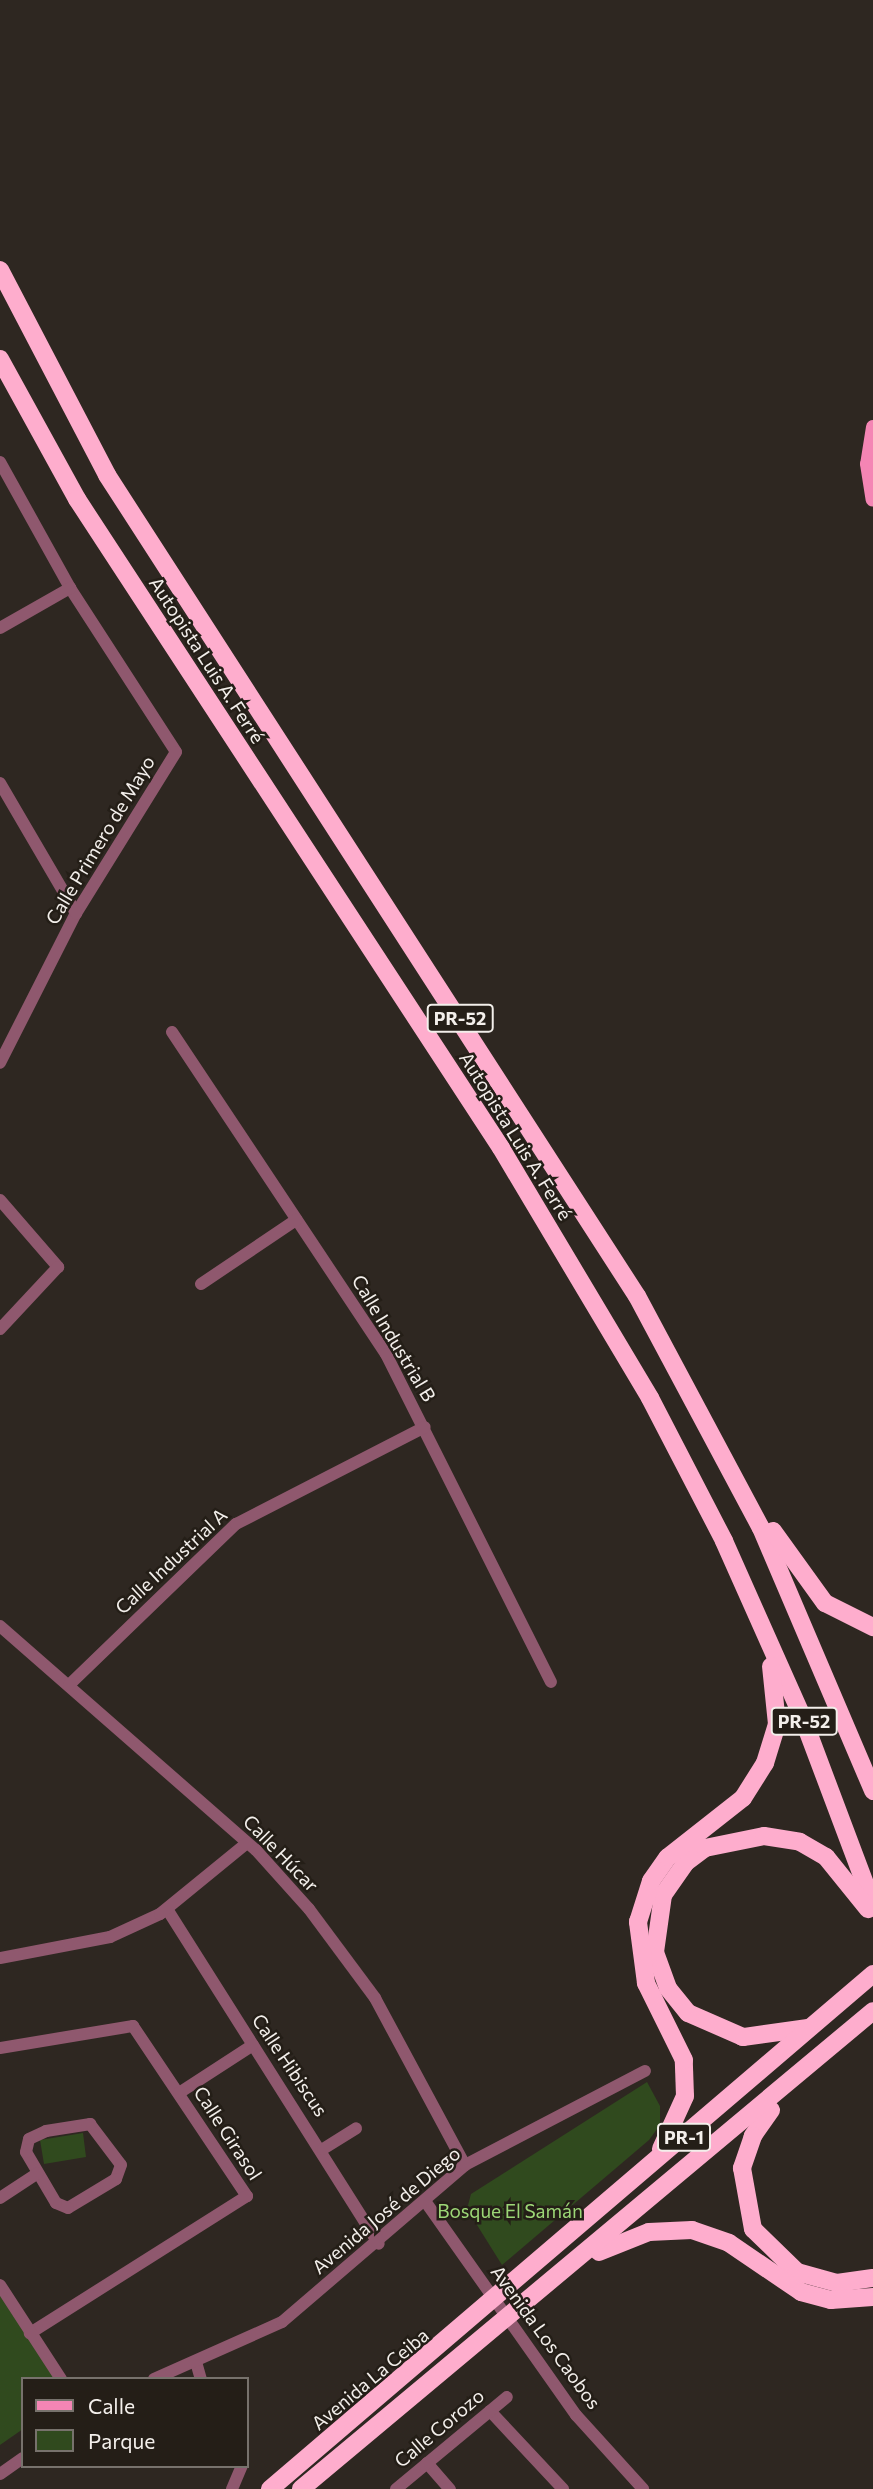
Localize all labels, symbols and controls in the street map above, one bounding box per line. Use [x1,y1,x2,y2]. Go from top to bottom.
street label: Autopista Luis A. Ferré [145,572,269,748]
street label: Calle Primero de Mayo [41,752,159,928]
road number: PR-52 [425,1003,495,1032]
street label: Autopista Luis A. Ferré [455,1048,577,1224]
street label: Calle Industrial B [347,1271,441,1405]
street label: Calle Industrial A [110,1503,232,1619]
road number: PR-52 [769,1706,839,1736]
street label: Calle Húcar [239,1810,323,1896]
street label: Calle Hibiscus [247,2009,333,2121]
street label: Calle Girasol [189,2082,267,2184]
road number: PR-1 [656,2122,712,2152]
street label: Avenida José de Diego [307,2141,465,2279]
park label: Bosque El Samán [437,2200,583,2222]
street label: Avenida Los Caobos [486,2261,606,2413]
street label: Avenida La Ceiba [307,2323,433,2435]
legend [21,2377,248,2468]
street label: Calle Corozo [390,2384,488,2472]
text: Calle [88,2393,135,2418]
text: Parque [88,2428,155,2453]

